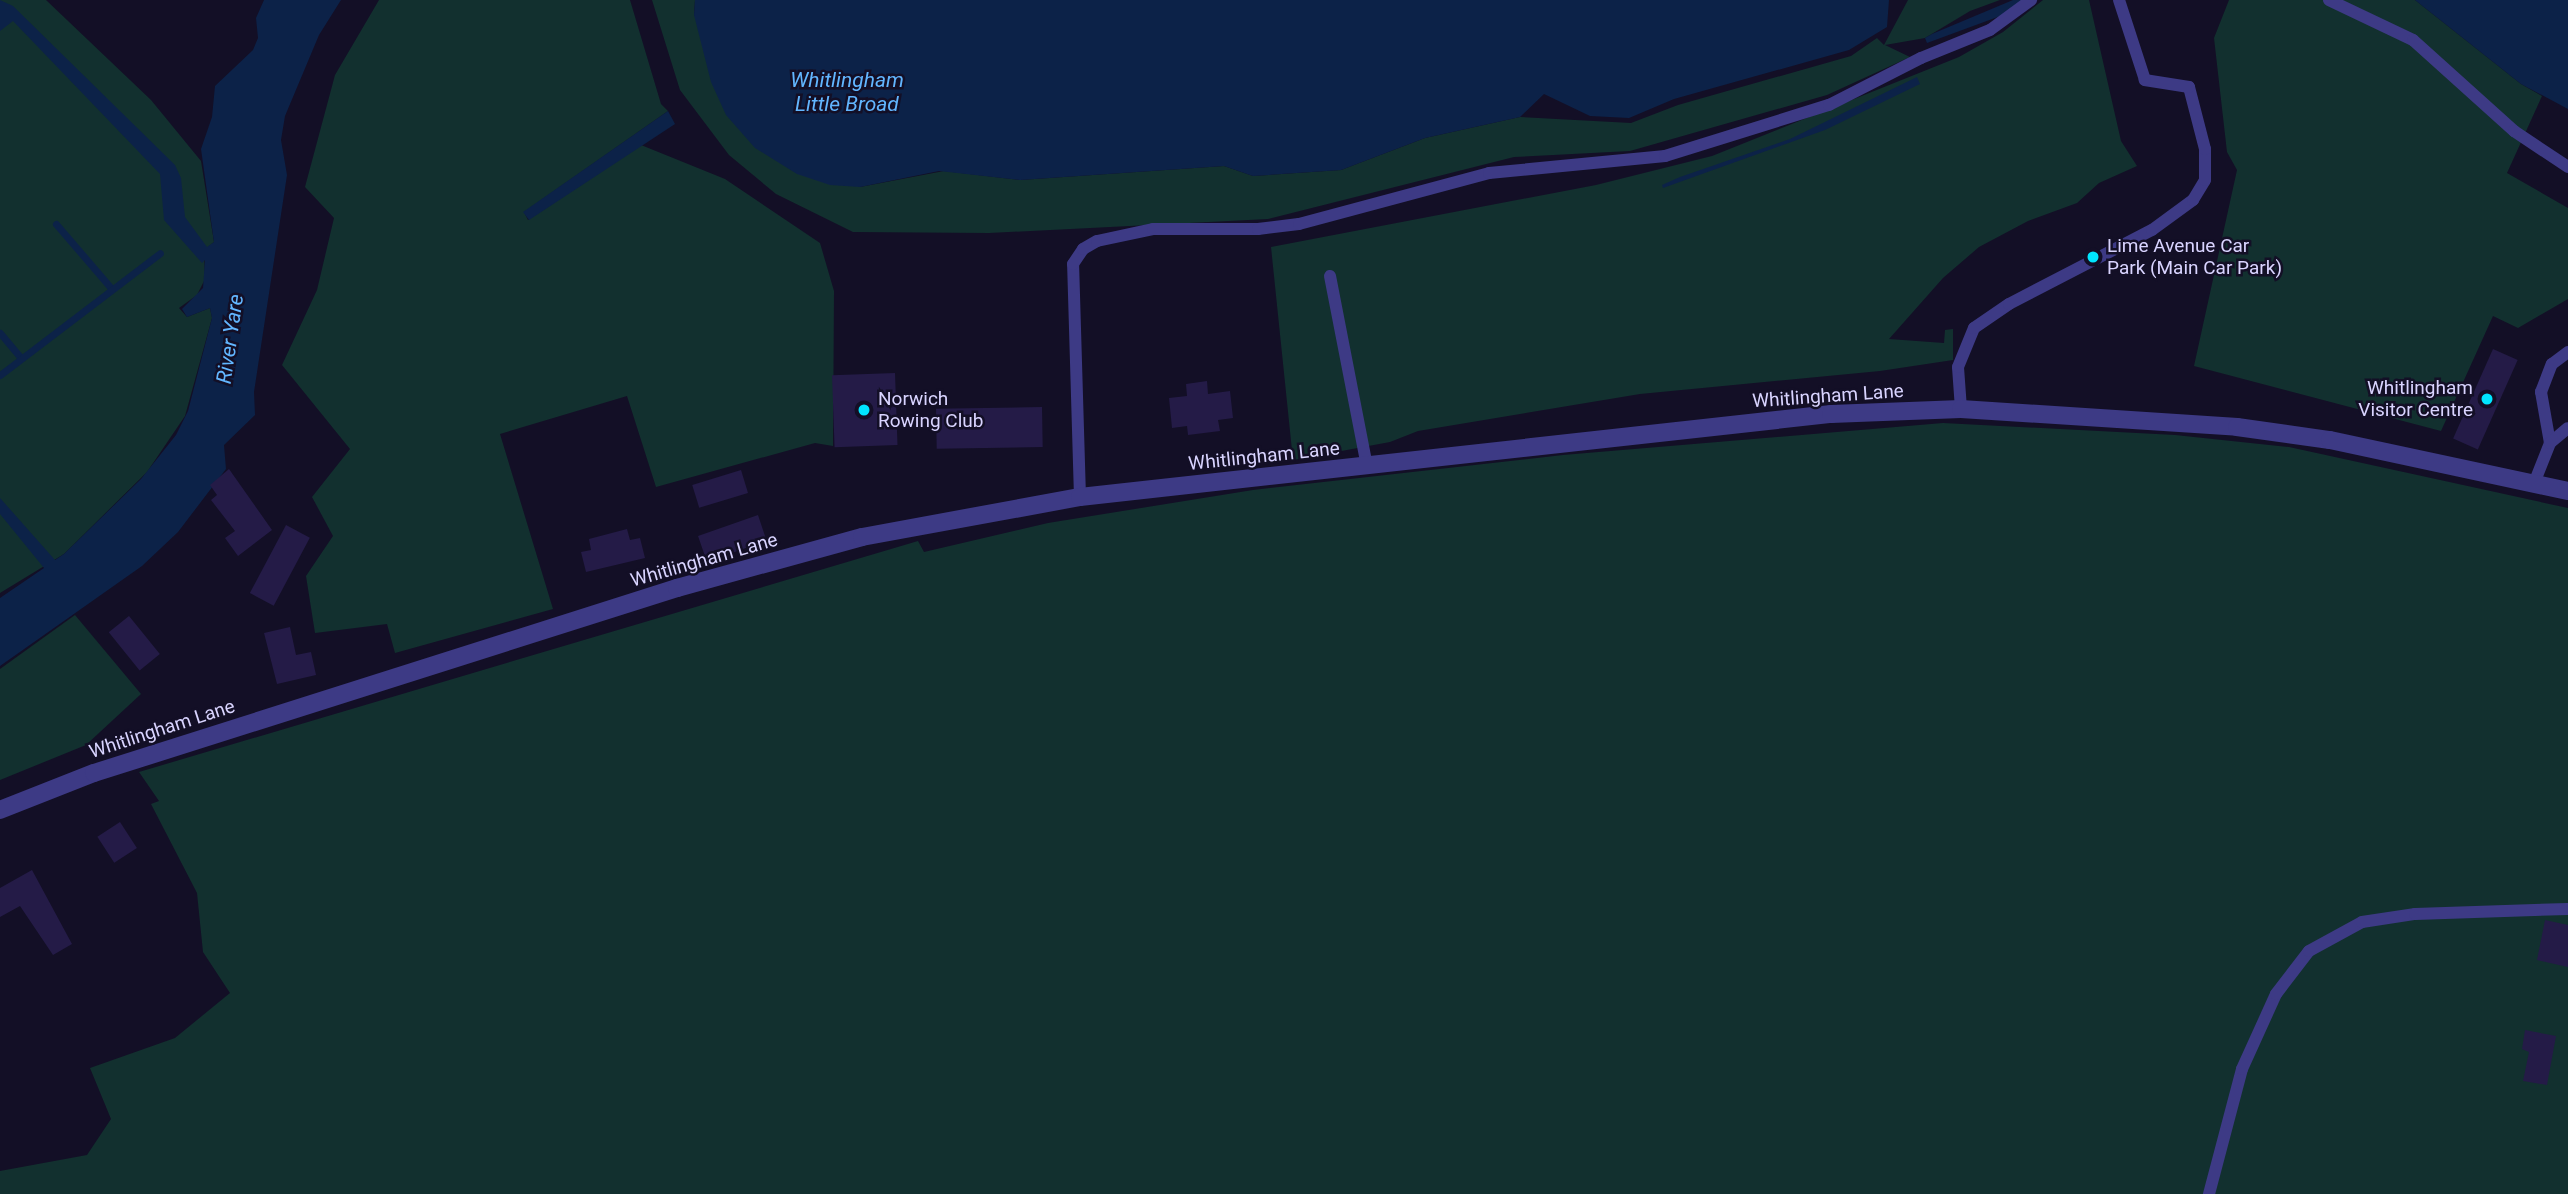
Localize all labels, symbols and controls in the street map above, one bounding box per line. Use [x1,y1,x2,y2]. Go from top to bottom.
water label: Whitlingham Little Broad [790,67,904,117]
place label: Lime Avenue Car Park (Main Car Park) [2107,235,2282,279]
marker: Lime Avenue Car Park (Main Car Park) [2085,249,2101,265]
water label: River Yare [211,293,249,385]
place label: Whitlingham Visitor Centre [2358,377,2473,421]
street label: Whitlingham Lane [1751,379,1905,413]
place label: Norwich Rowing Club [878,388,983,432]
marker: Whitlingham Visitor Centre [2479,391,2495,407]
marker: Norwich Rowing Club [856,402,872,418]
street label: Whitlingham Lane [1187,437,1341,475]
street label: Whitlingham Lane [628,528,780,592]
street label: Whitlingham Lane [86,695,238,763]

